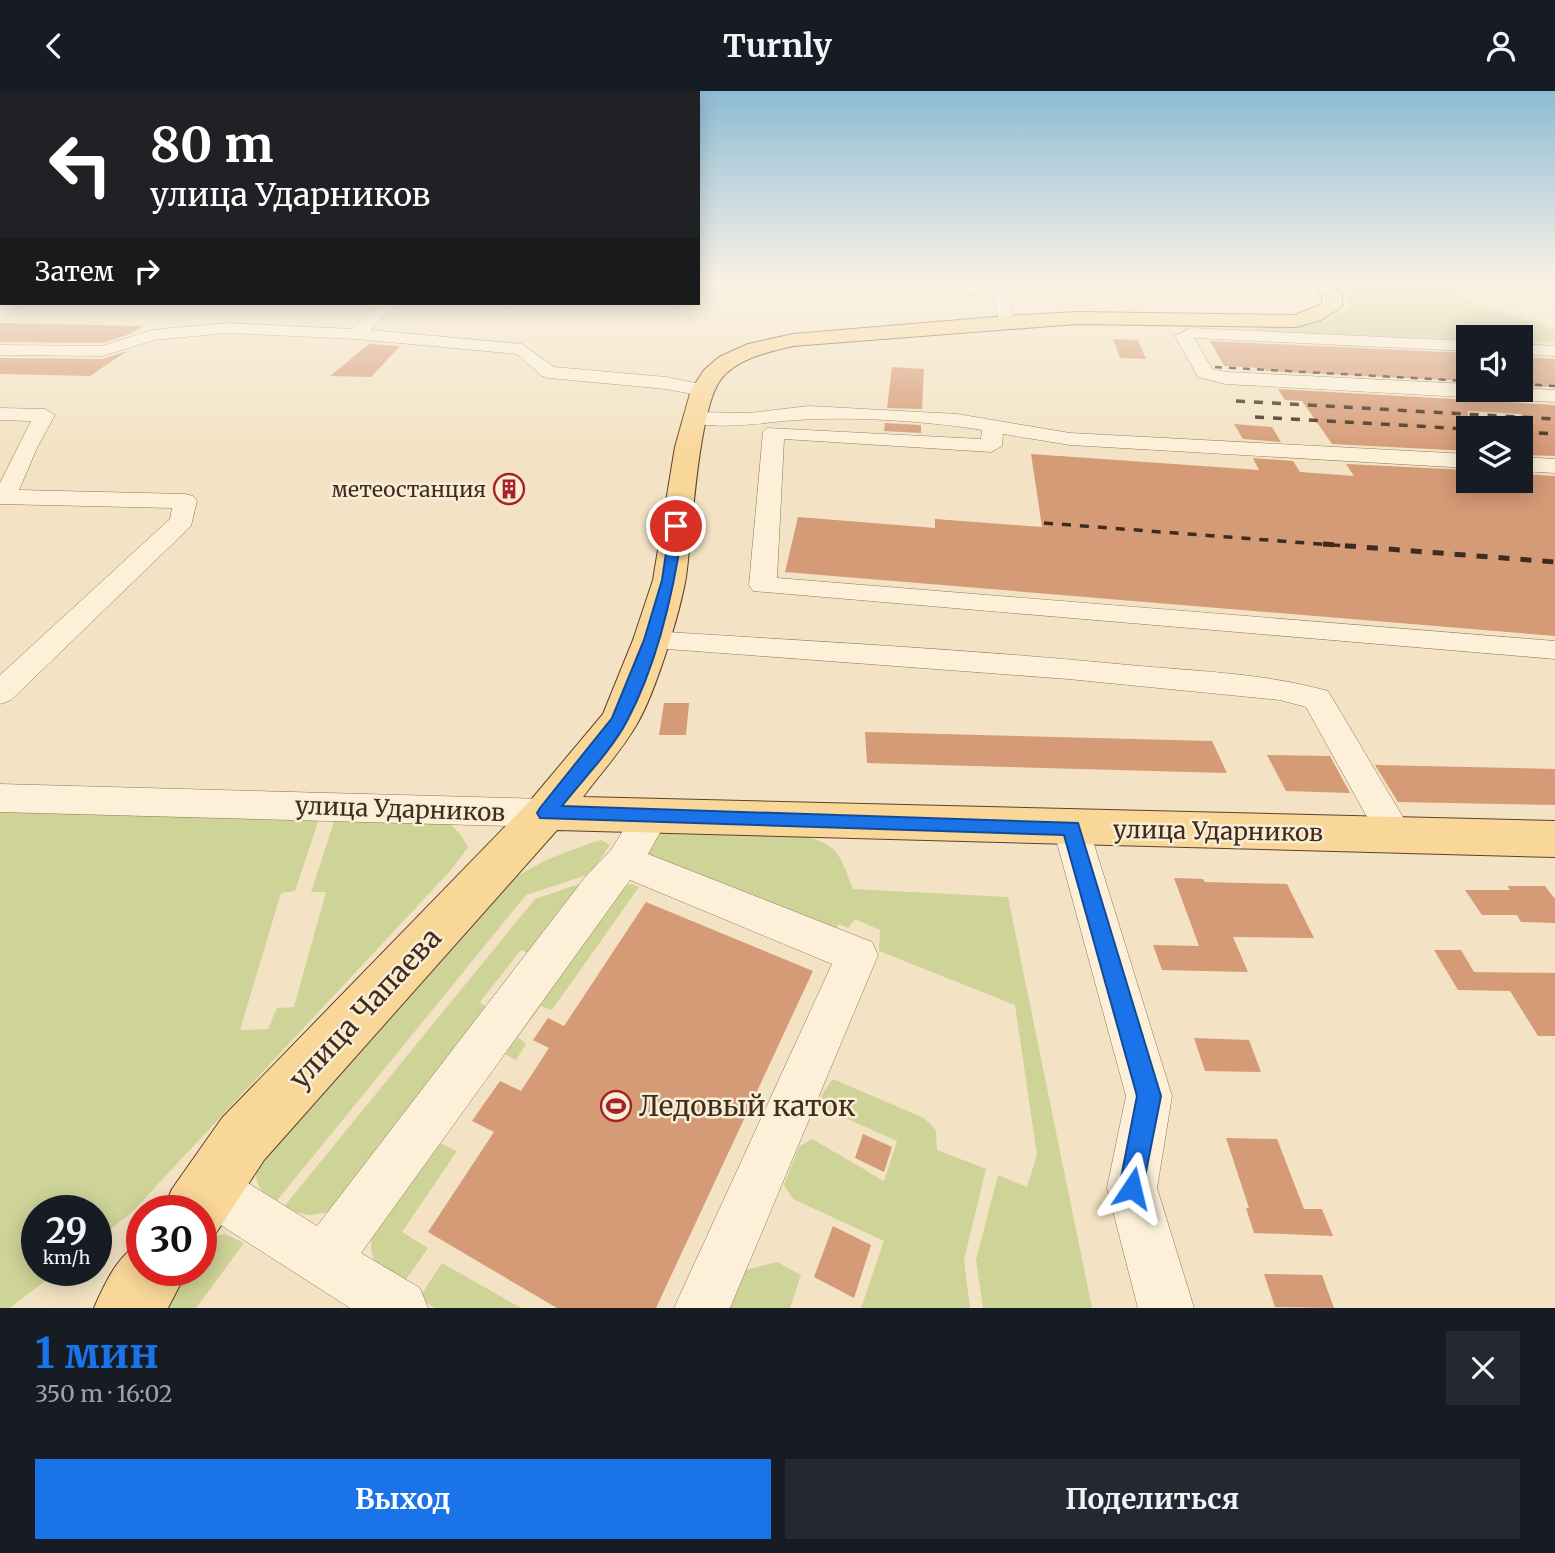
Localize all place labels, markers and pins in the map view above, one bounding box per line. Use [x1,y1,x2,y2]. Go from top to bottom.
building icon: метеостанция [492,472,526,506]
place label: метеостанция [331,476,486,503]
pin [646,496,706,556]
place label: Ледовый каток [639,1088,856,1124]
sports icon: Ледовый каток [599,1089,633,1123]

